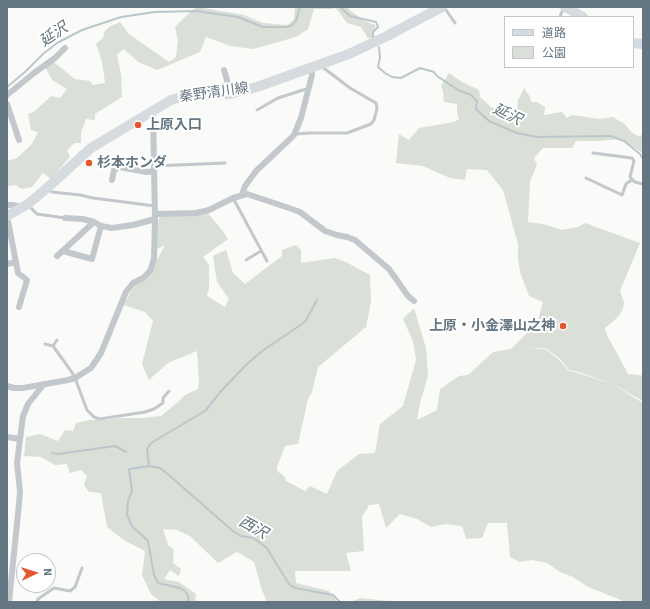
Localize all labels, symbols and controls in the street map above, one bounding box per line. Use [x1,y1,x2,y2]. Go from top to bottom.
legend [504,16,634,68]
water label: 延沢 [37,19,71,51]
text: 道路 [542,26,566,41]
text: 公園 [542,46,566,61]
street label: 秦野清川線 [178,80,250,106]
water label: 延沢 [490,100,524,130]
place label: 上原入口 [146,117,202,133]
marker: 上原入口 [133,120,143,130]
place label: 杉本ホンダ [97,155,167,171]
marker: 杉本ホンダ [84,158,94,168]
place label: 上原・小金澤山之神 [429,318,555,334]
marker: 上原・小金澤山之神 [558,321,568,331]
water label: 西沢 [236,513,270,543]
north arrow [16,553,56,593]
text: N [41,568,54,576]

